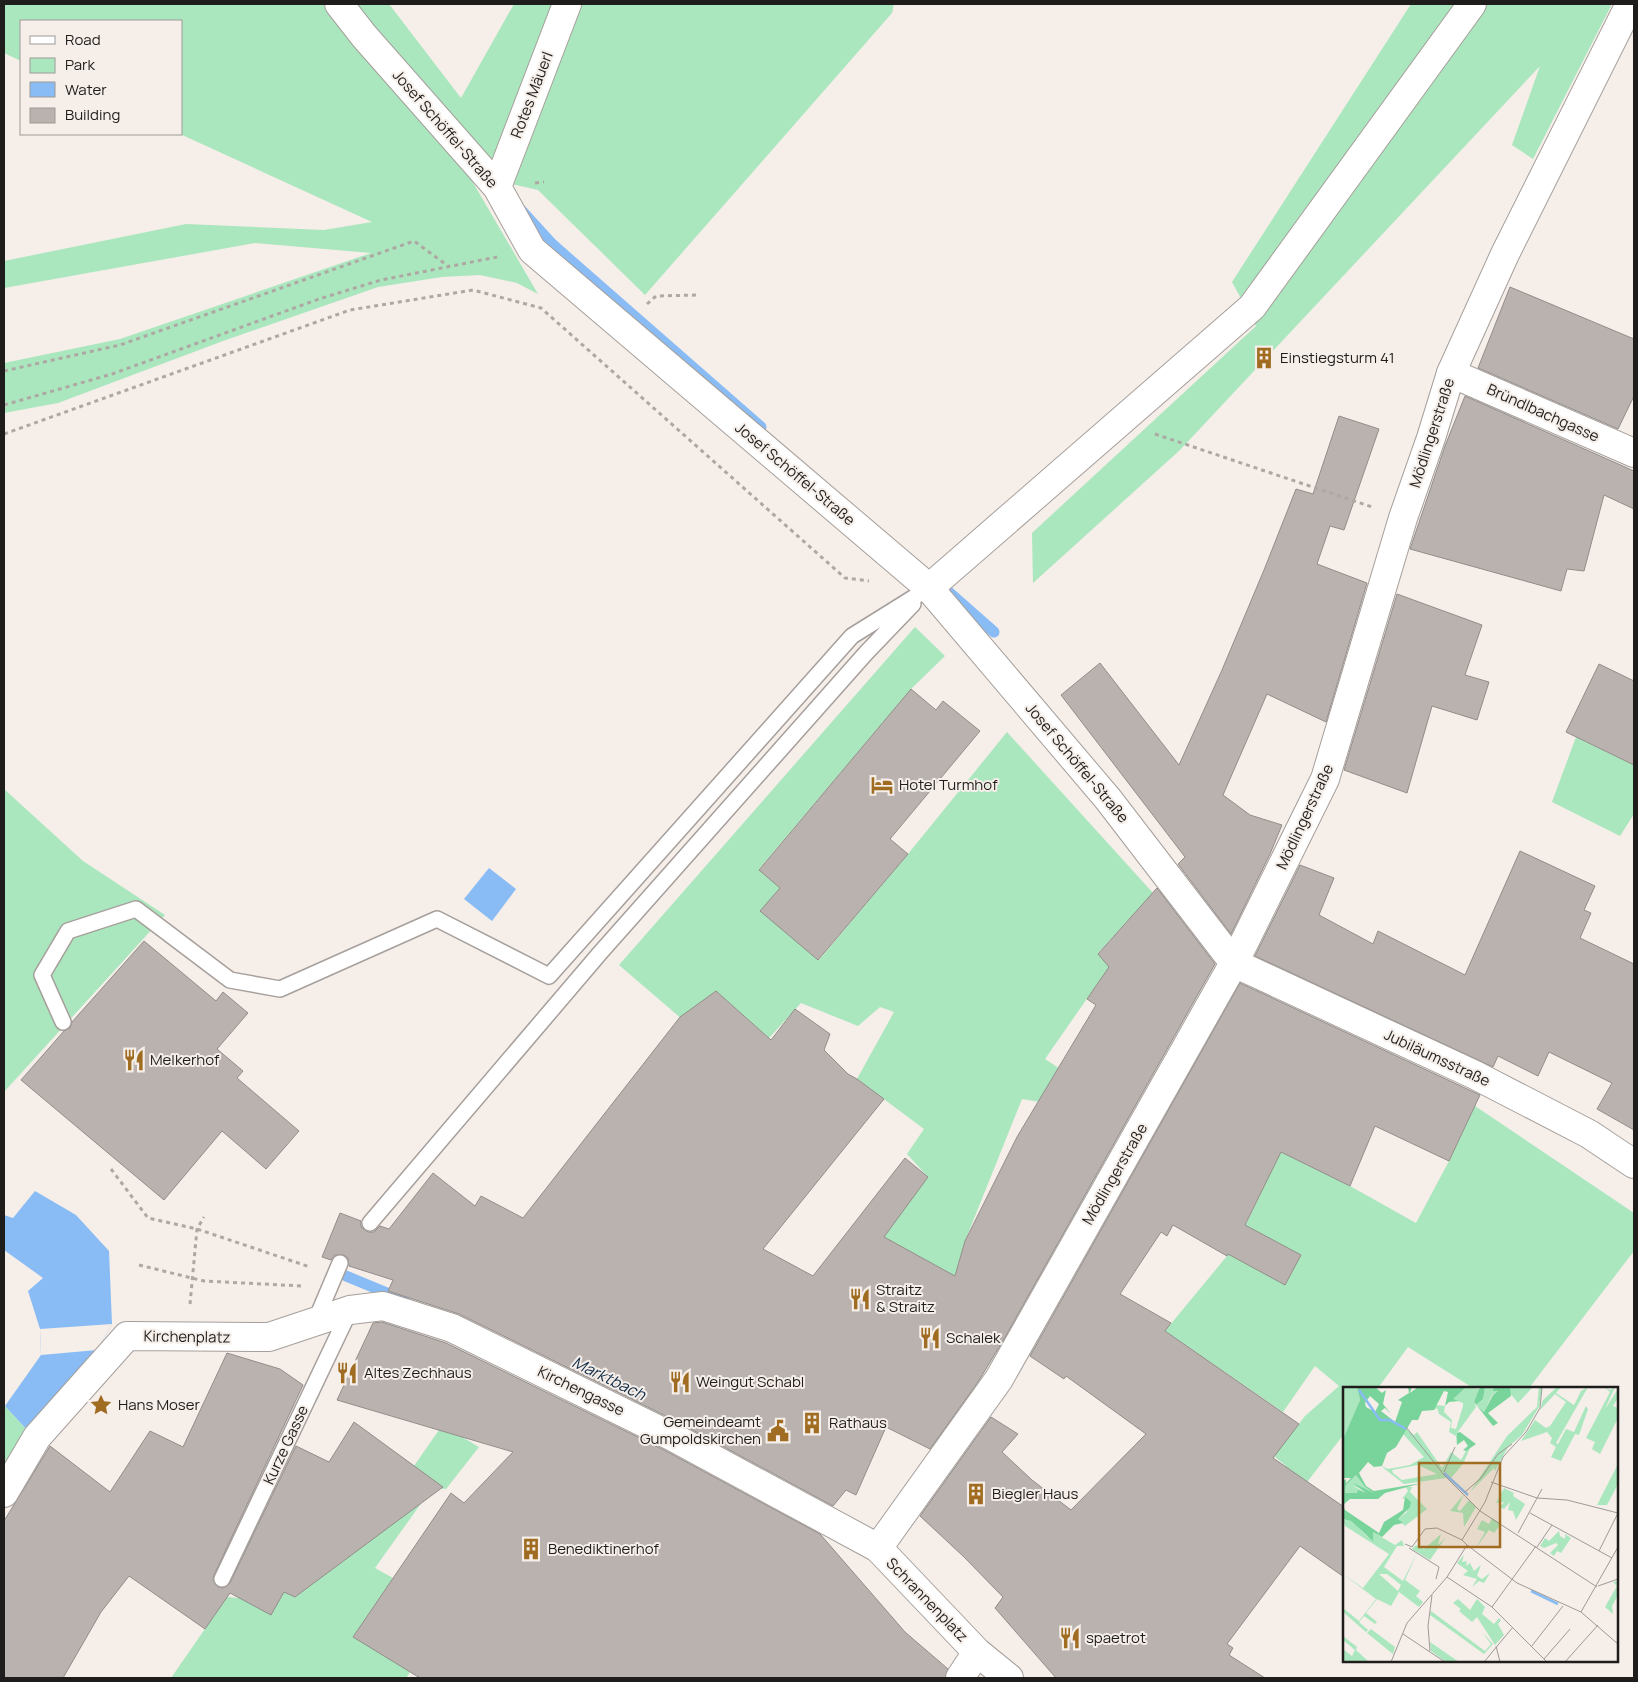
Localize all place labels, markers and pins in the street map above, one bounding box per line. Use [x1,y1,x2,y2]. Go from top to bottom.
building icon: Einstiegsturm 41 [1251,345,1277,371]
place label: Einstiegsturm 41 [1280,347,1395,368]
hotel icon: Hotel Turmhof [869,772,895,798]
place label: Hotel Turmhof [899,774,998,795]
restaurant icon: Melkerhof [121,1047,147,1073]
place label: Melkerhof [150,1049,220,1070]
place label: Straitz & Straitz [876,1279,935,1317]
restaurant icon: Straitz & Straitz [847,1286,873,1312]
restaurant icon: Schalek [917,1325,943,1351]
place label: Schalek [946,1327,1001,1348]
restaurant icon: Altes Zechhaus [334,1360,360,1386]
place label: Altes Zechhaus [364,1362,472,1383]
restaurant icon: Weingut Schabl [667,1369,693,1395]
place label: Weingut Schabl [696,1371,804,1392]
place icon: Hans Moser [88,1392,114,1418]
place label: Hans Moser [118,1394,200,1415]
building icon: Rathaus [799,1410,825,1436]
place label: Gemeindeamt Gumpoldskirchen [640,1411,761,1449]
place label: Rathaus [829,1412,887,1433]
public building icon: Gemeindeamt Gumpoldskirchen [765,1418,791,1444]
building icon: Biegler Haus [963,1481,989,1507]
place label: Biegler Haus [992,1483,1079,1504]
building icon: Benediktinerhof [518,1536,544,1562]
place label: Benediktinerhof [548,1538,660,1559]
restaurant icon: spaetrot [1057,1625,1083,1651]
place label: spaetrot [1086,1627,1146,1648]

